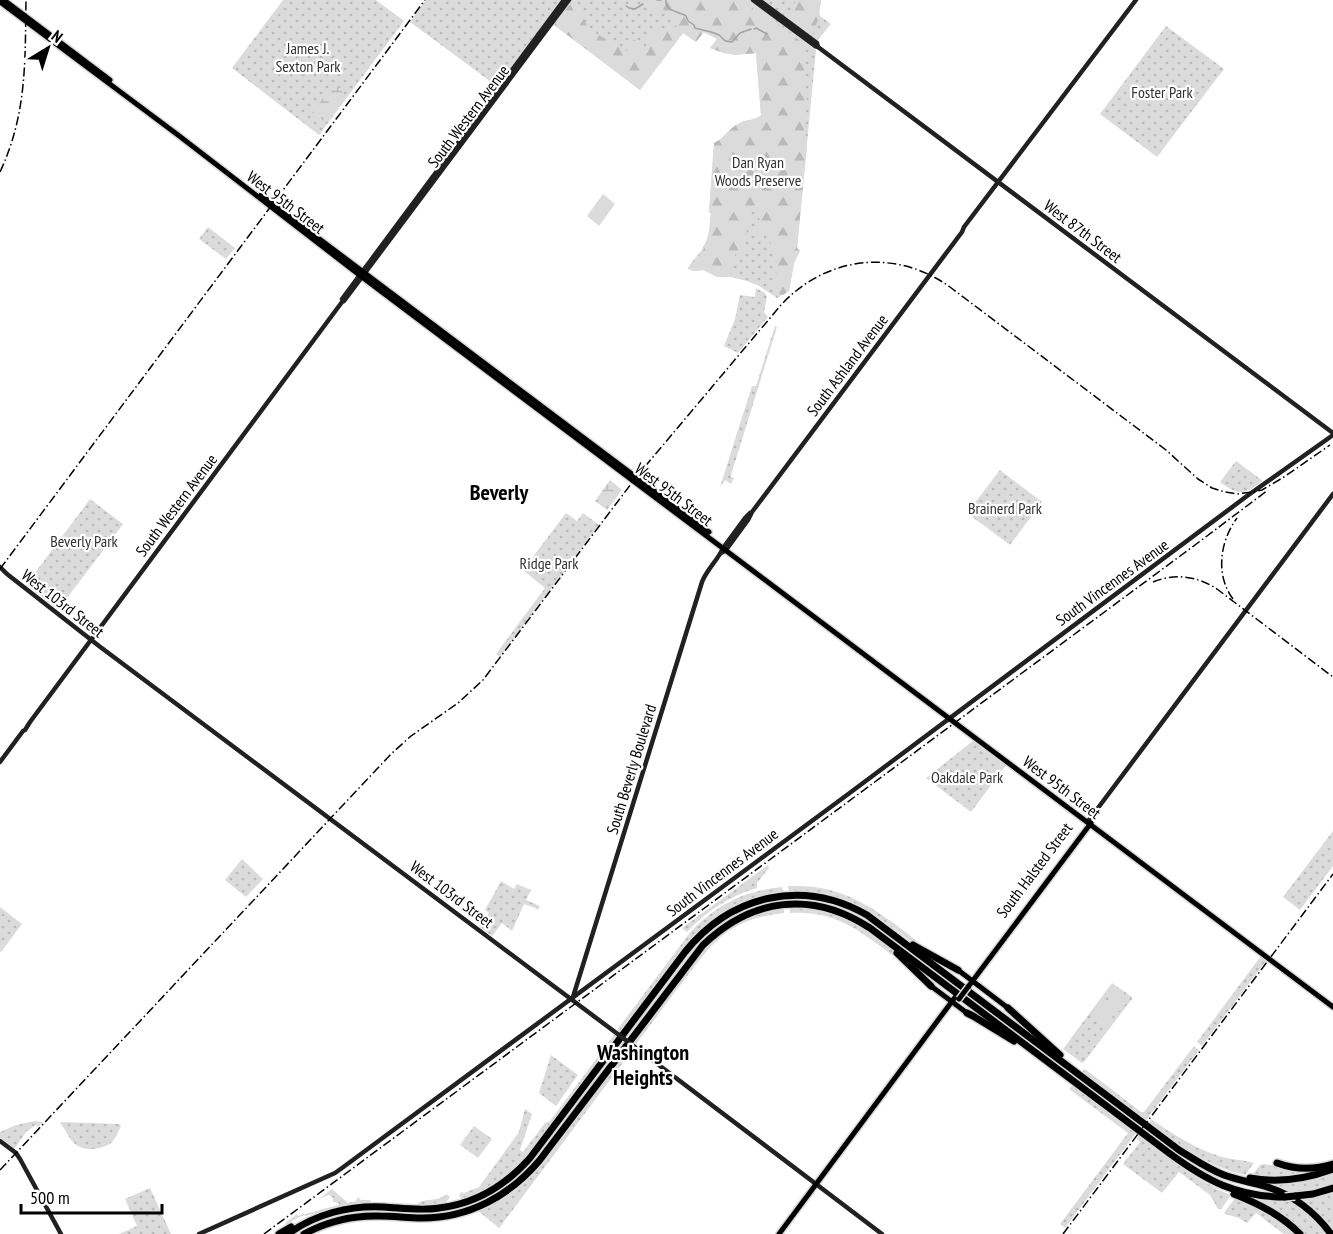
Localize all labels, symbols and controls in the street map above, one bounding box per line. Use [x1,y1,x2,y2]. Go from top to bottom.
north arrow [18,18,78,78]
text: N [48,26,67,47]
park label: James J. Sexton Park [275,38,341,76]
street label: South Western Avenue [423,61,513,171]
park label: Foster Park [1131,82,1193,102]
park label: Dan Ryan Woods Preserve [715,152,801,190]
street label: West 95th Street [243,166,329,238]
street label: West 87th Street [1040,195,1126,267]
street label: South Ashland Avenue [802,310,892,420]
street label: South Western Avenue [131,450,221,560]
street label: West 95th Street [631,458,717,530]
district label: Beverly [470,478,530,506]
park label: Brainerd Park [968,498,1043,518]
park label: Beverly Park [50,531,119,551]
street label: South Vincennes Avenue [1052,534,1172,630]
park label: Ridge Park [520,553,579,573]
street label: West 103rd Street [18,565,109,642]
street label: South Beverly Boulevard [602,702,660,836]
street label: West 95th Street [1019,751,1105,823]
park label: Oakdale Park [931,767,1004,787]
street label: South Halsted Street [992,818,1077,922]
street label: South Vincennes Avenue [662,824,782,920]
street label: West 103rd Street [406,856,498,932]
district label: Washington Heights [596,1038,689,1091]
scale bar [21,1177,162,1215]
text: 500 m [30,1186,70,1209]

